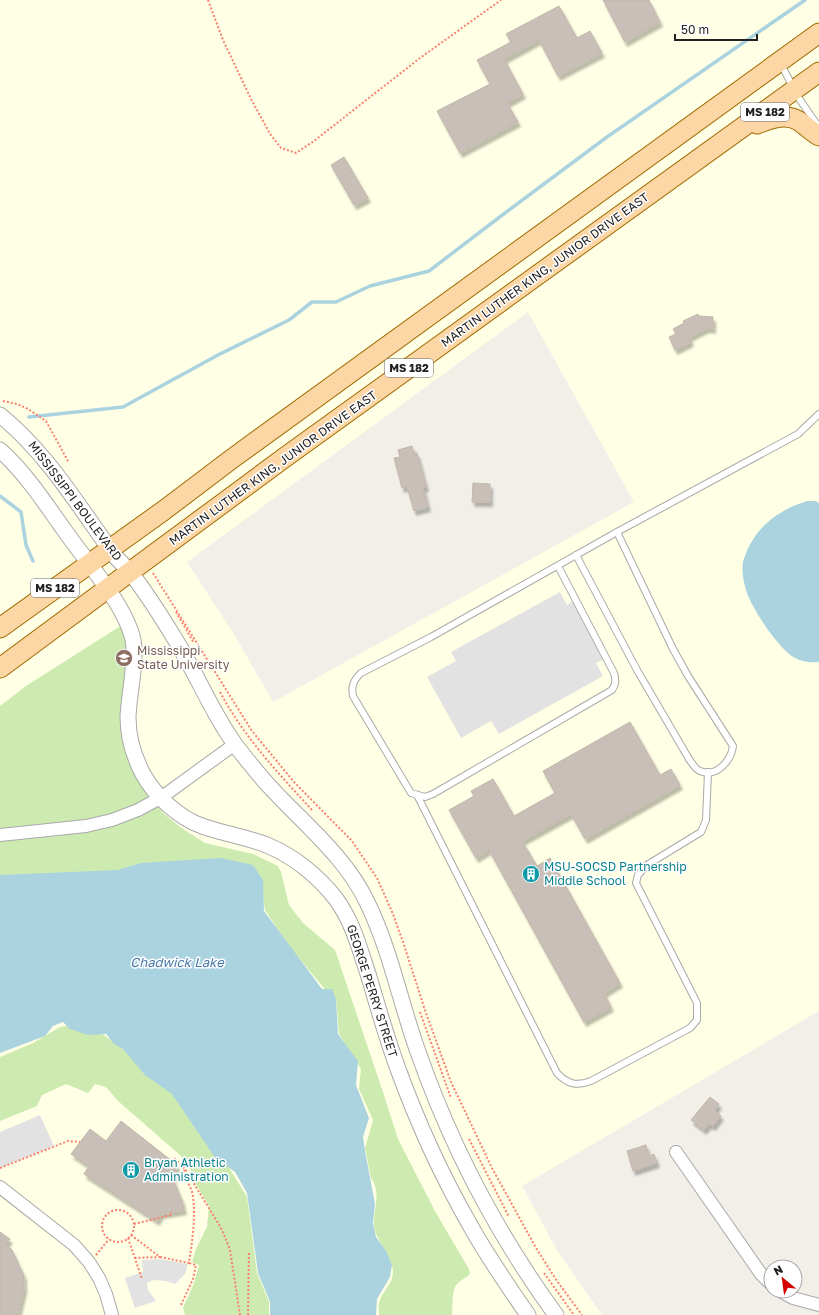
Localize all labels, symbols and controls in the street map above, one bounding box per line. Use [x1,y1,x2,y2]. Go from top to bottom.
scale bar [675,16,757,42]
text: 50 m [681,22,709,37]
road number: MS 182 [741,103,789,121]
street label: MARTIN LUTHER KING, JUNIOR DRIVE EAST [438,189,652,350]
road number: MS 182 [385,359,433,377]
street label: MARTIN LUTHER KING, JUNIOR DRIVE EAST [166,387,380,548]
street label: MISSISSIPPI BOULEVARD [25,438,125,564]
road number: MS 182 [31,579,79,597]
place label: Mississippi State University [137,643,230,672]
school or university icon: Mississippi State University [114,648,134,668]
place label: MSU-SOCSD Partnership Middle School [544,859,687,888]
building icon: MSU-SOCSD Partnership Middle School [521,864,541,884]
street label: GEORGE PERRY STREET [344,923,401,1060]
water label: Chadwick Lake [130,954,225,970]
place label: Bryan Athletic Administration [144,1155,229,1184]
building icon: Bryan Athletic Administration [121,1160,141,1180]
north arrow [763,1259,803,1299]
text: N [771,1262,785,1278]

